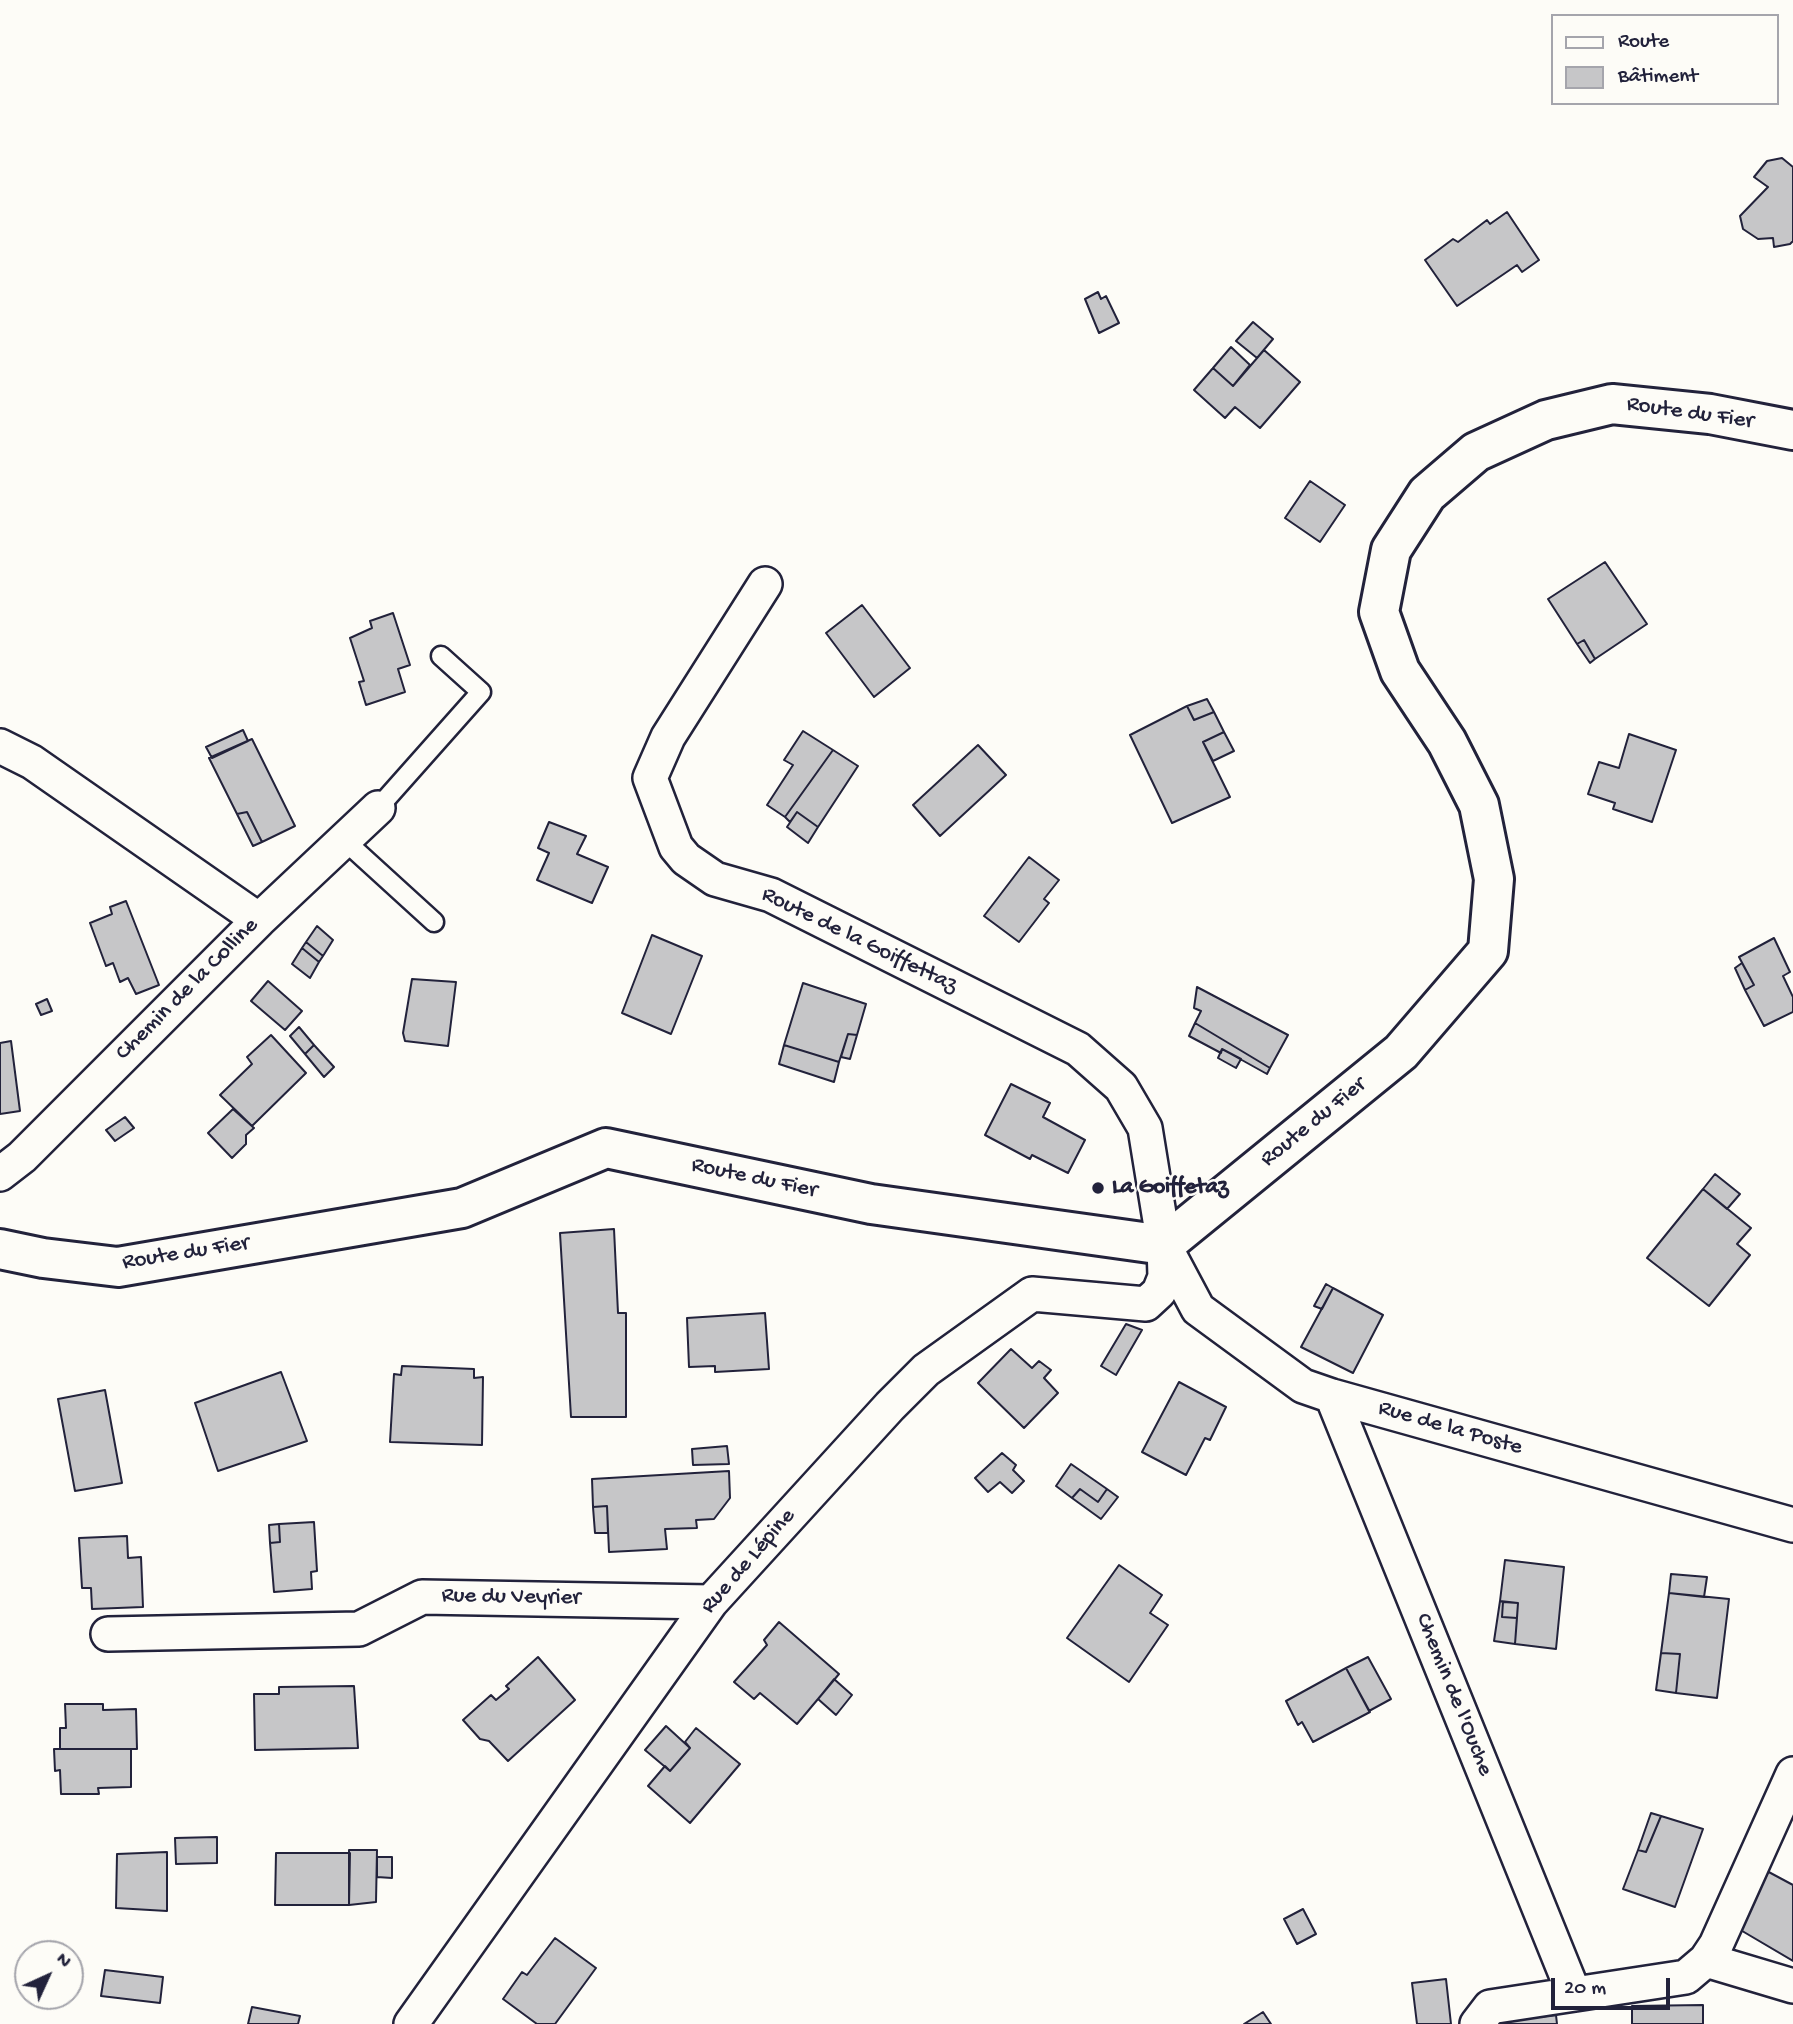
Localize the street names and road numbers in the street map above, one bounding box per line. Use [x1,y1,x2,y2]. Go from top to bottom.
street label: Route du Fier [1625,391,1755,437]
street label: Route de la Goiffettaz [756,882,962,1000]
street label: Chemin de la Colline [111,913,265,1067]
street label: Route du Fier [1256,1072,1372,1174]
street label: Route du Fier [689,1152,819,1206]
street label: Route du Fier [121,1230,251,1278]
street label: Rue de la Poste [1375,1395,1525,1463]
street label: Rue de Lépine [696,1504,802,1620]
street label: Rue du Veyrier [441,1583,581,1613]
street label: Chemin de l'Ouche [1408,1610,1498,1780]

